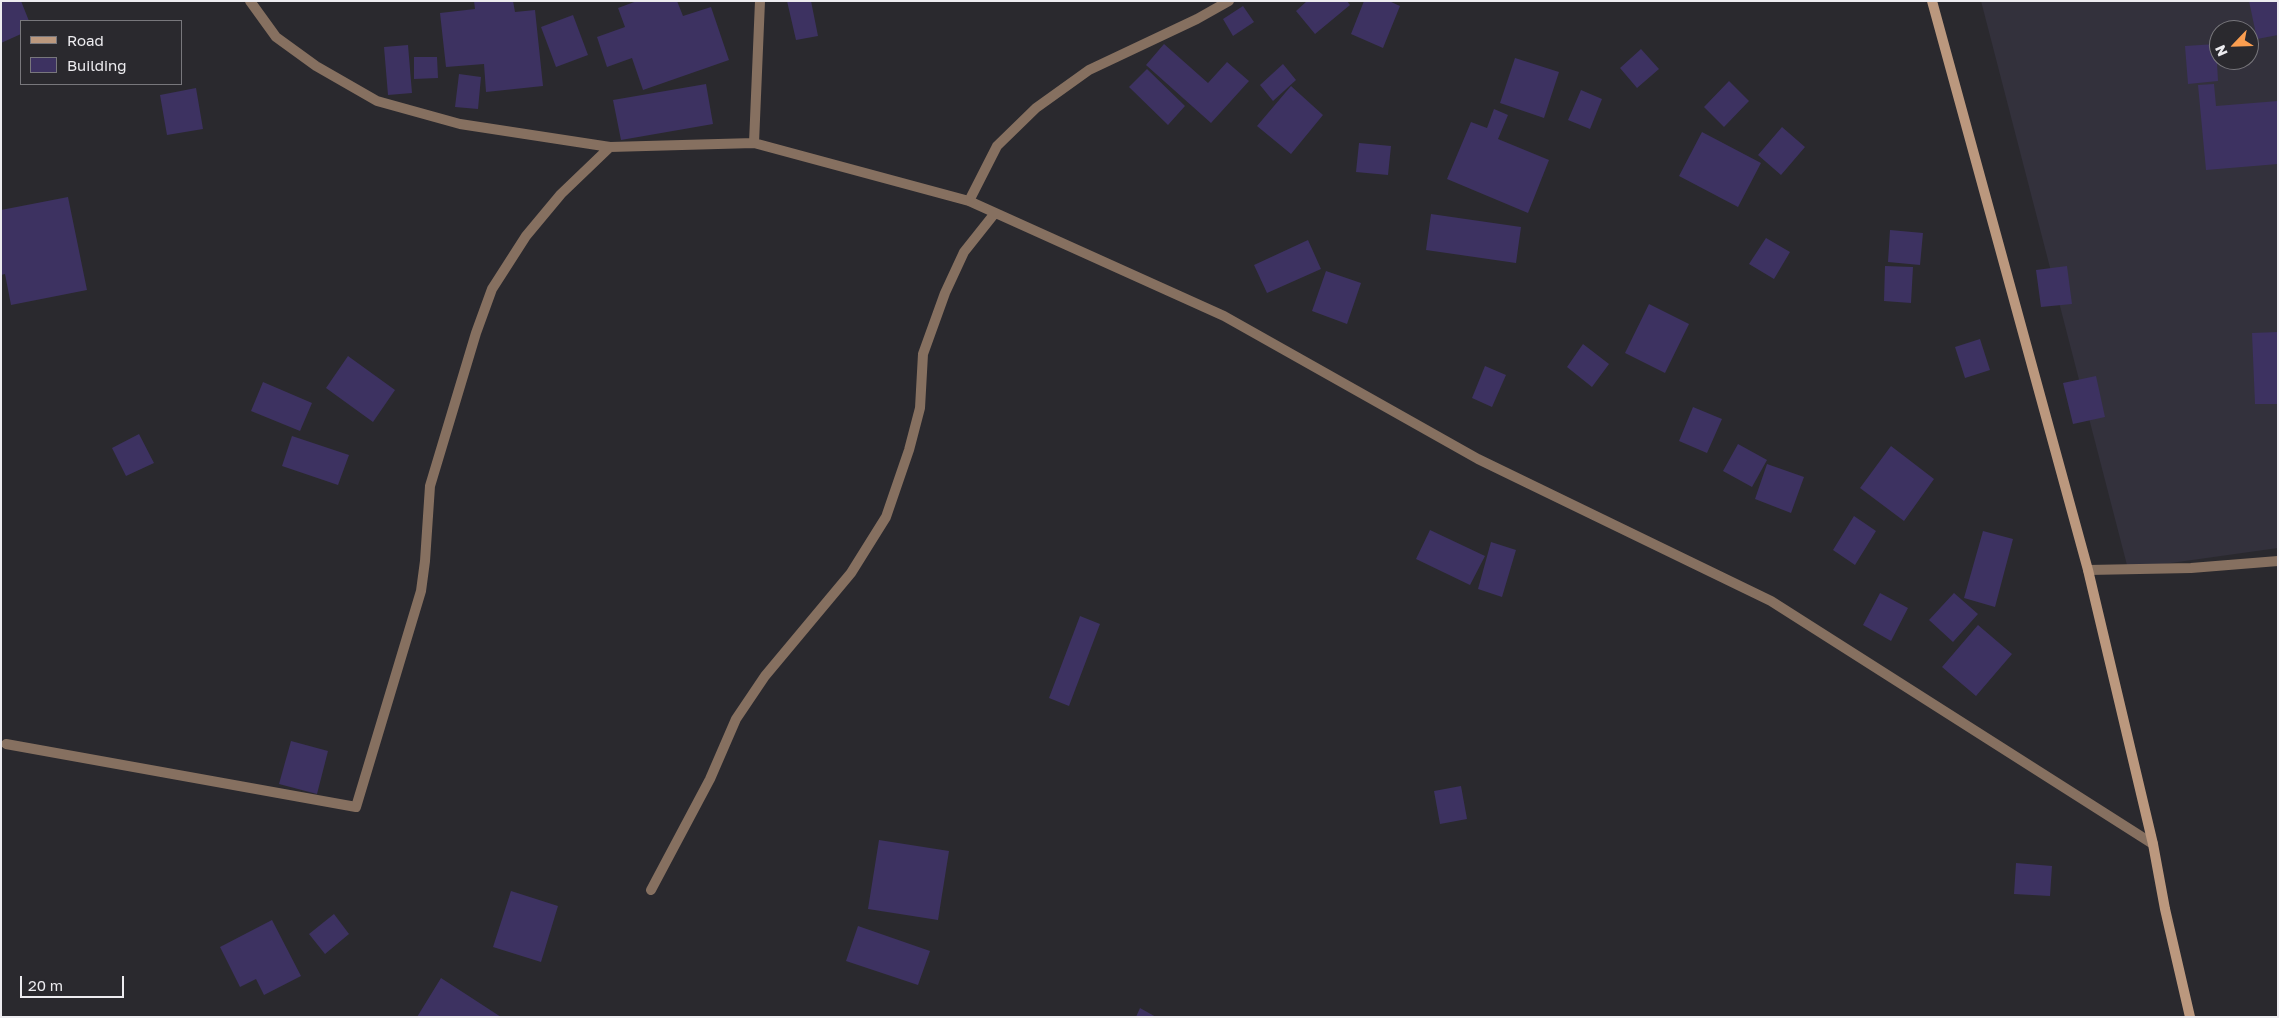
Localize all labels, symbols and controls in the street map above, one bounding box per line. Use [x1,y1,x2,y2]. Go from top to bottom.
legend [20,20,182,85]
north arrow [2209,20,2259,70]
text: Road [67,31,104,49]
text: N [2211,43,2231,59]
text: Building [67,56,127,74]
scale bar [22,966,126,998]
text: 20 m [28,976,63,994]

